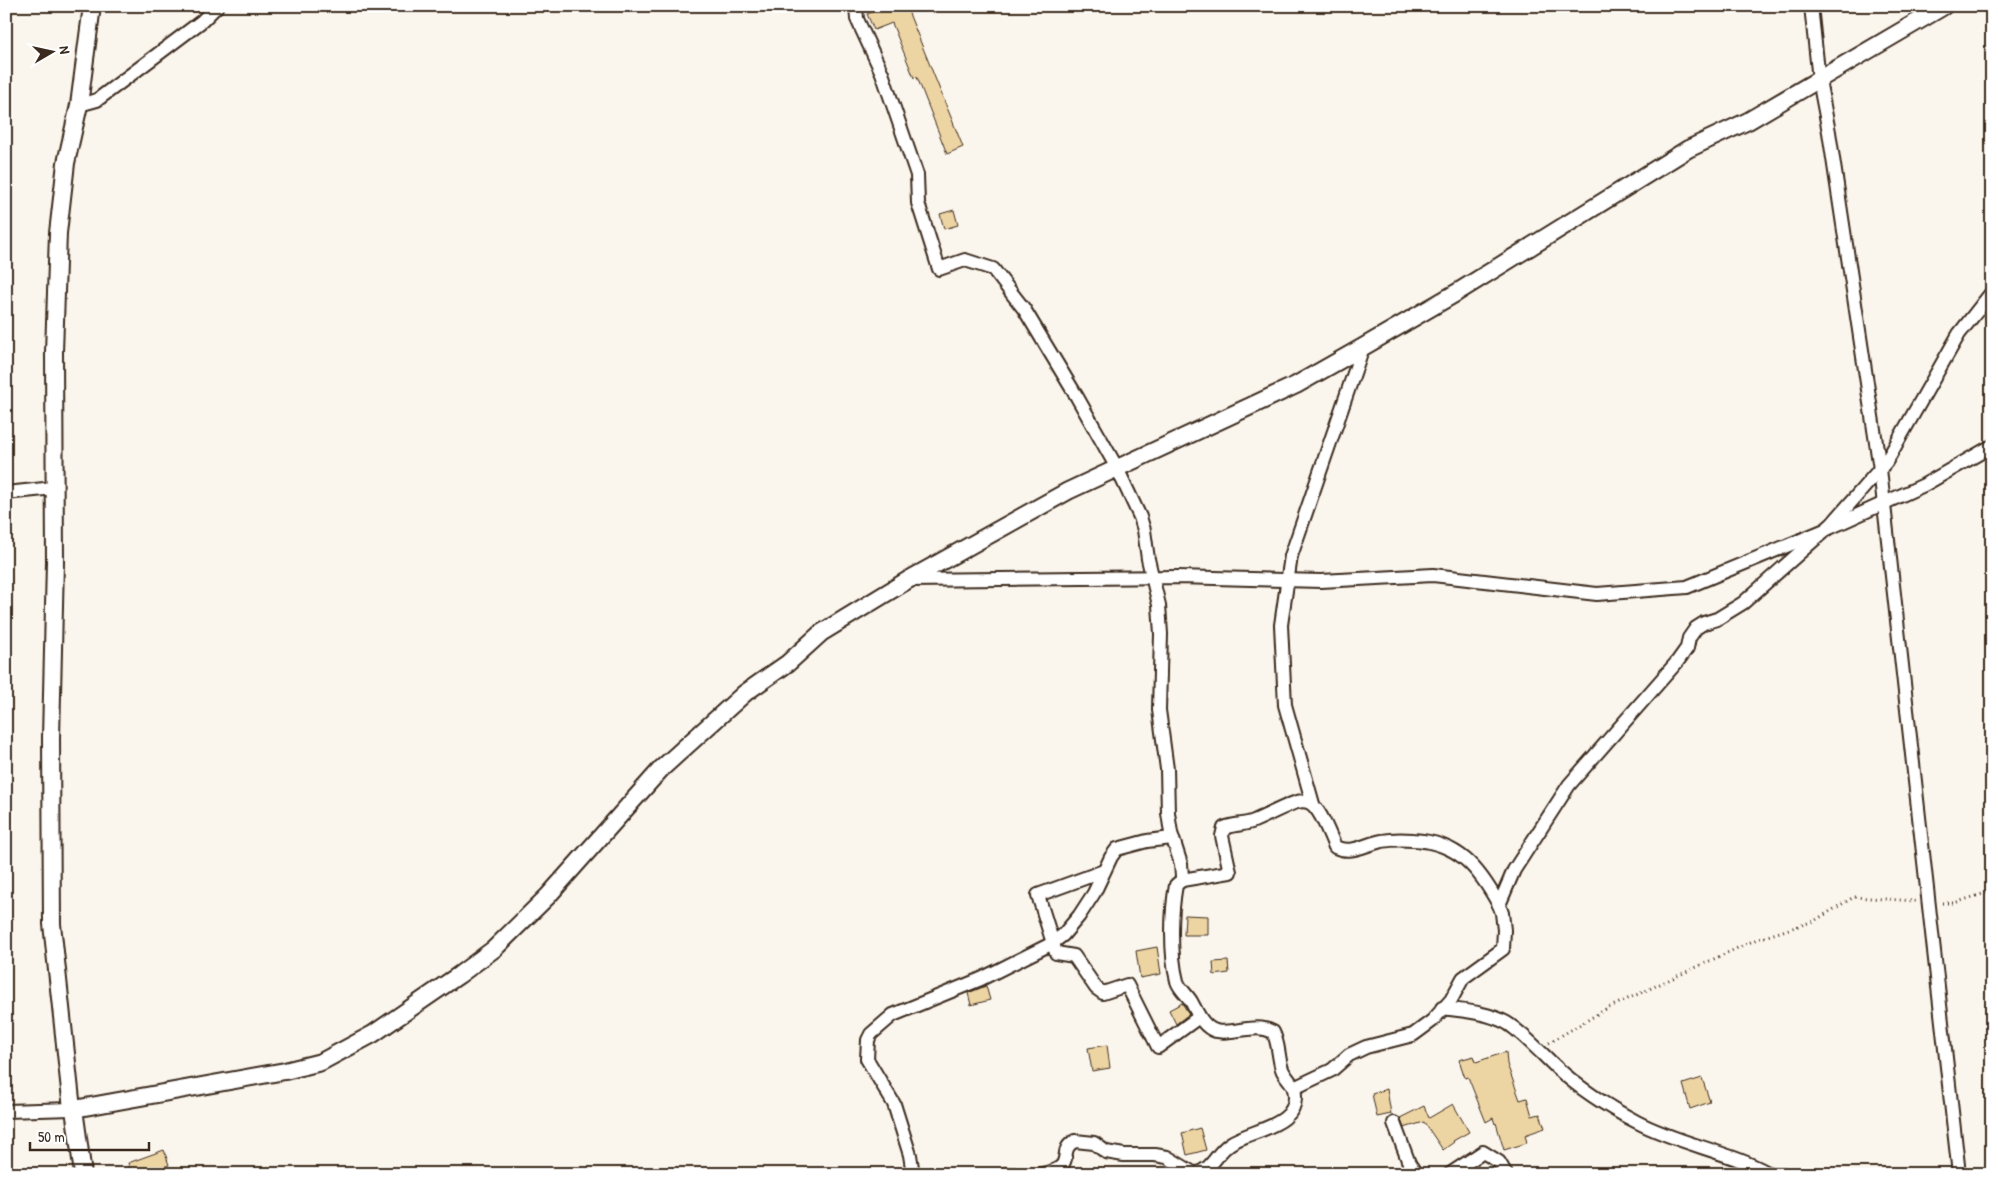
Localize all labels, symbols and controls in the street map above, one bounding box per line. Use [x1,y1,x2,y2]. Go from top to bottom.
north arrow [28,28,78,78]
text: N [55,45,75,56]
scale bar [30,1120,149,1152]
text: 50 m [38,1126,65,1147]

